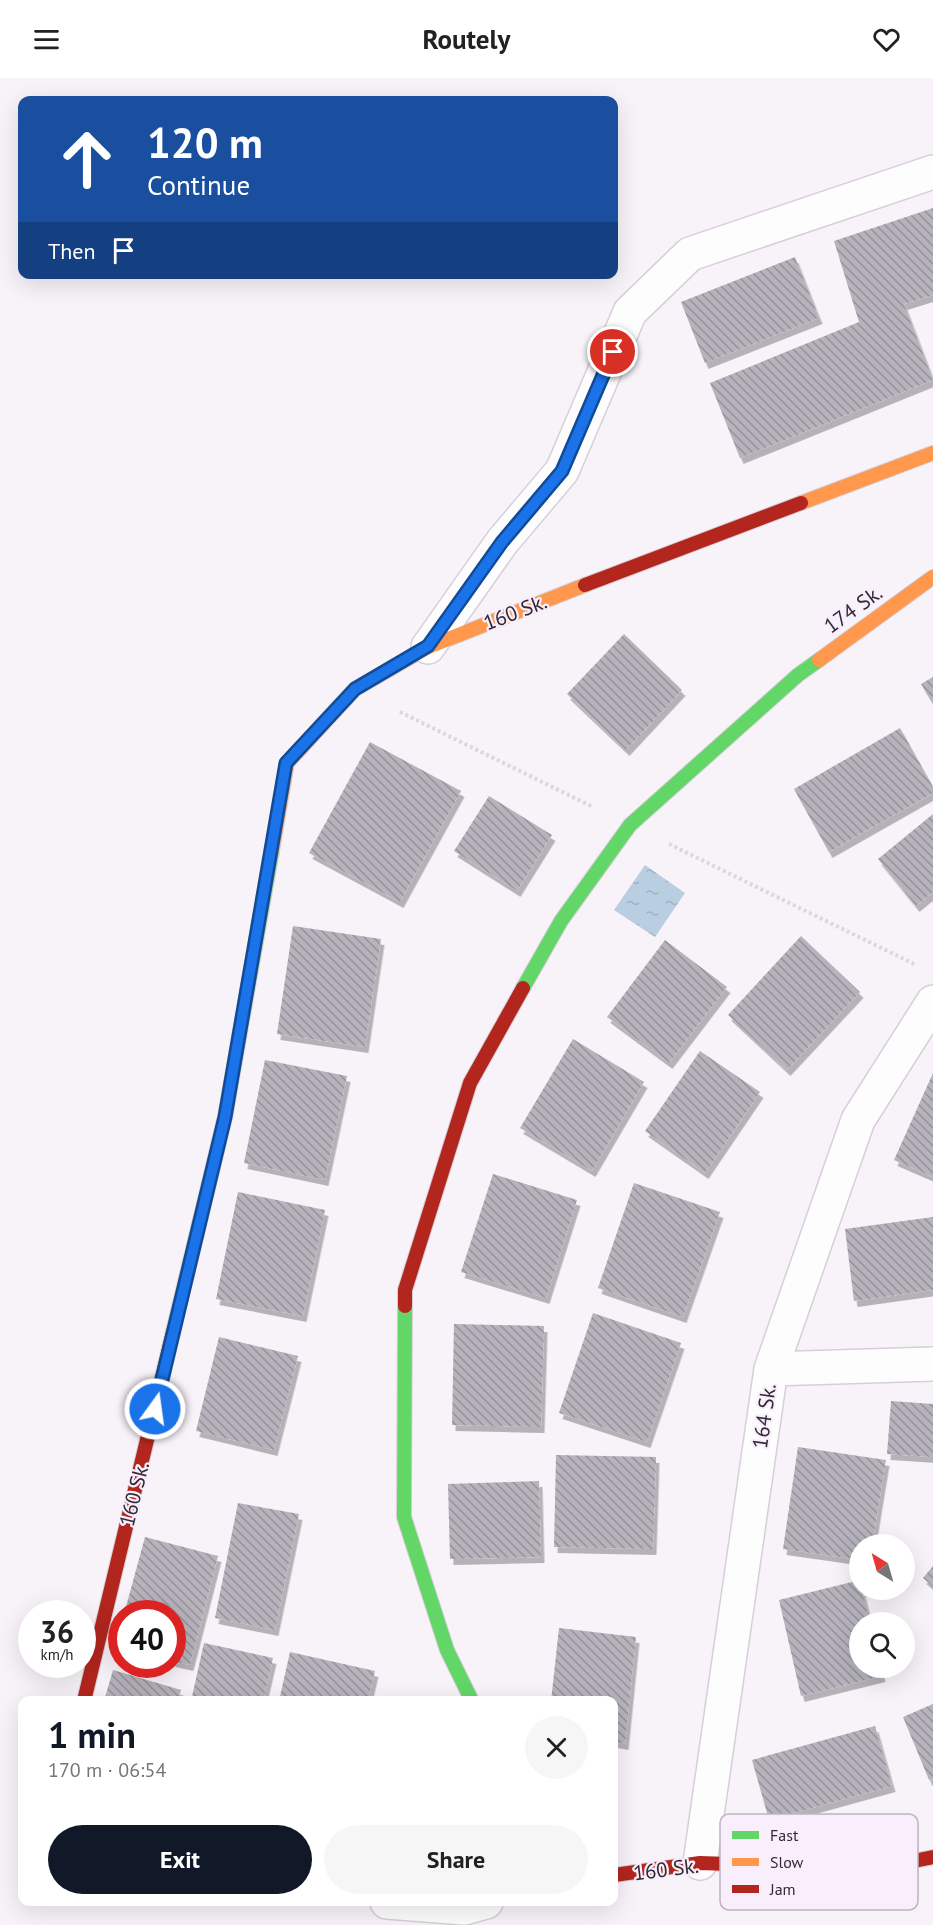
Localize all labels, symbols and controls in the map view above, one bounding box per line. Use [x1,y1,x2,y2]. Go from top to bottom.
text: Routely [423,22,510,56]
icon: menu [30,23,63,56]
icon: heart [870,23,903,56]
text: 120 m [147,115,263,170]
icon: ahead [48,120,126,198]
text: Continue [147,168,250,202]
icon: arrive [107,234,140,267]
text: Then [48,237,95,265]
pin [587,326,638,377]
icon: arrive [596,335,629,368]
street label: 174 Sk. [819,579,887,639]
street label: 160 Sk. [480,588,550,636]
position arrow [123,1377,187,1441]
street label: 164 Sk. [746,1382,782,1450]
street label: 160 Sk. [113,1459,155,1529]
north arrow [849,1534,915,1600]
map controls [849,1534,915,1678]
speed limit sign: 40 [108,1600,186,1678]
text: 36 [40,1612,74,1651]
button: search [849,1612,915,1678]
text: km/h [41,1645,73,1664]
text: 1 min [48,1711,136,1758]
button: close [525,1716,588,1779]
text: 170 m · 06:54 [48,1757,166,1783]
legend [720,1814,918,1910]
button: Exit [48,1825,312,1894]
button: Share [324,1825,588,1894]
text: Fast [770,1825,799,1845]
street label: 160 Sk. [632,1852,700,1886]
text: Slow [770,1852,804,1872]
text: Jam [769,1879,796,1899]

